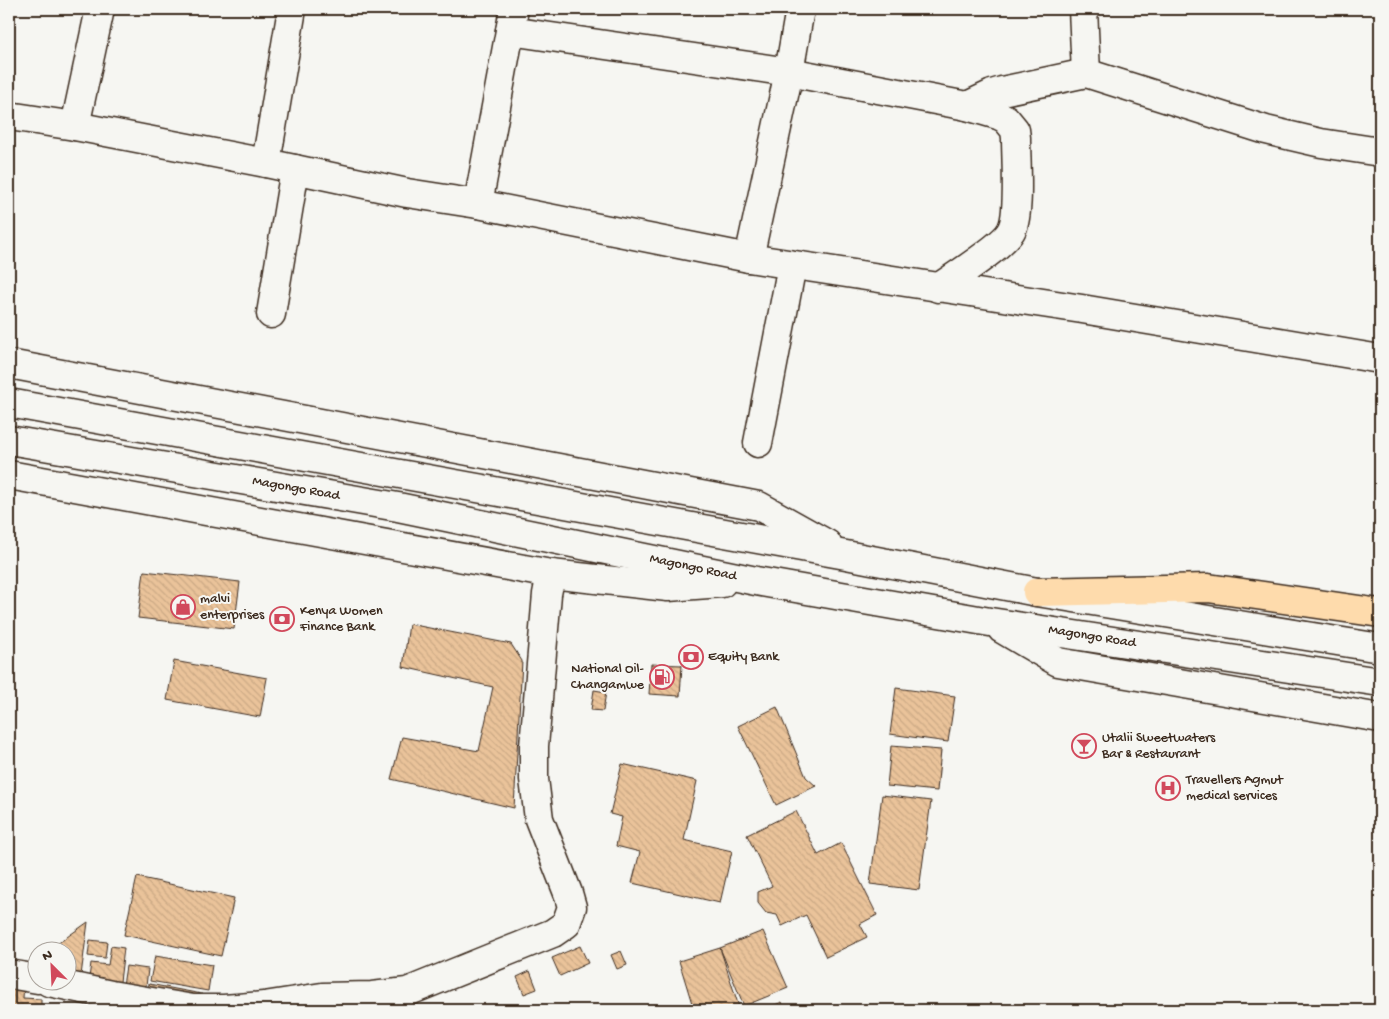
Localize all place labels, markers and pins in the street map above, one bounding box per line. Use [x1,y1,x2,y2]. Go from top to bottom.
place label: malvi enterprises [200,591,265,624]
shop icon: malvi enterprises [170,594,196,620]
place label: Kenya Women Finance Bank [299,603,383,636]
bank icon: Kenya Women Finance Bank [269,606,295,632]
bank icon: Equity Bank [678,644,704,670]
place label: Equity Bank [708,649,780,666]
place label: National Oil- Changamwe [571,661,645,694]
fuel station icon: National Oil- Changamwe [649,664,675,690]
place label: Utalii Sweetwaters Bar & Restaurant [1101,730,1216,763]
bar icon: Utalii Sweetwaters Bar & Restaurant [1071,733,1097,759]
place label: Travellers Agmut medical services [1185,772,1284,805]
hospital icon: Travellers Agmut medical services [1155,775,1181,801]

